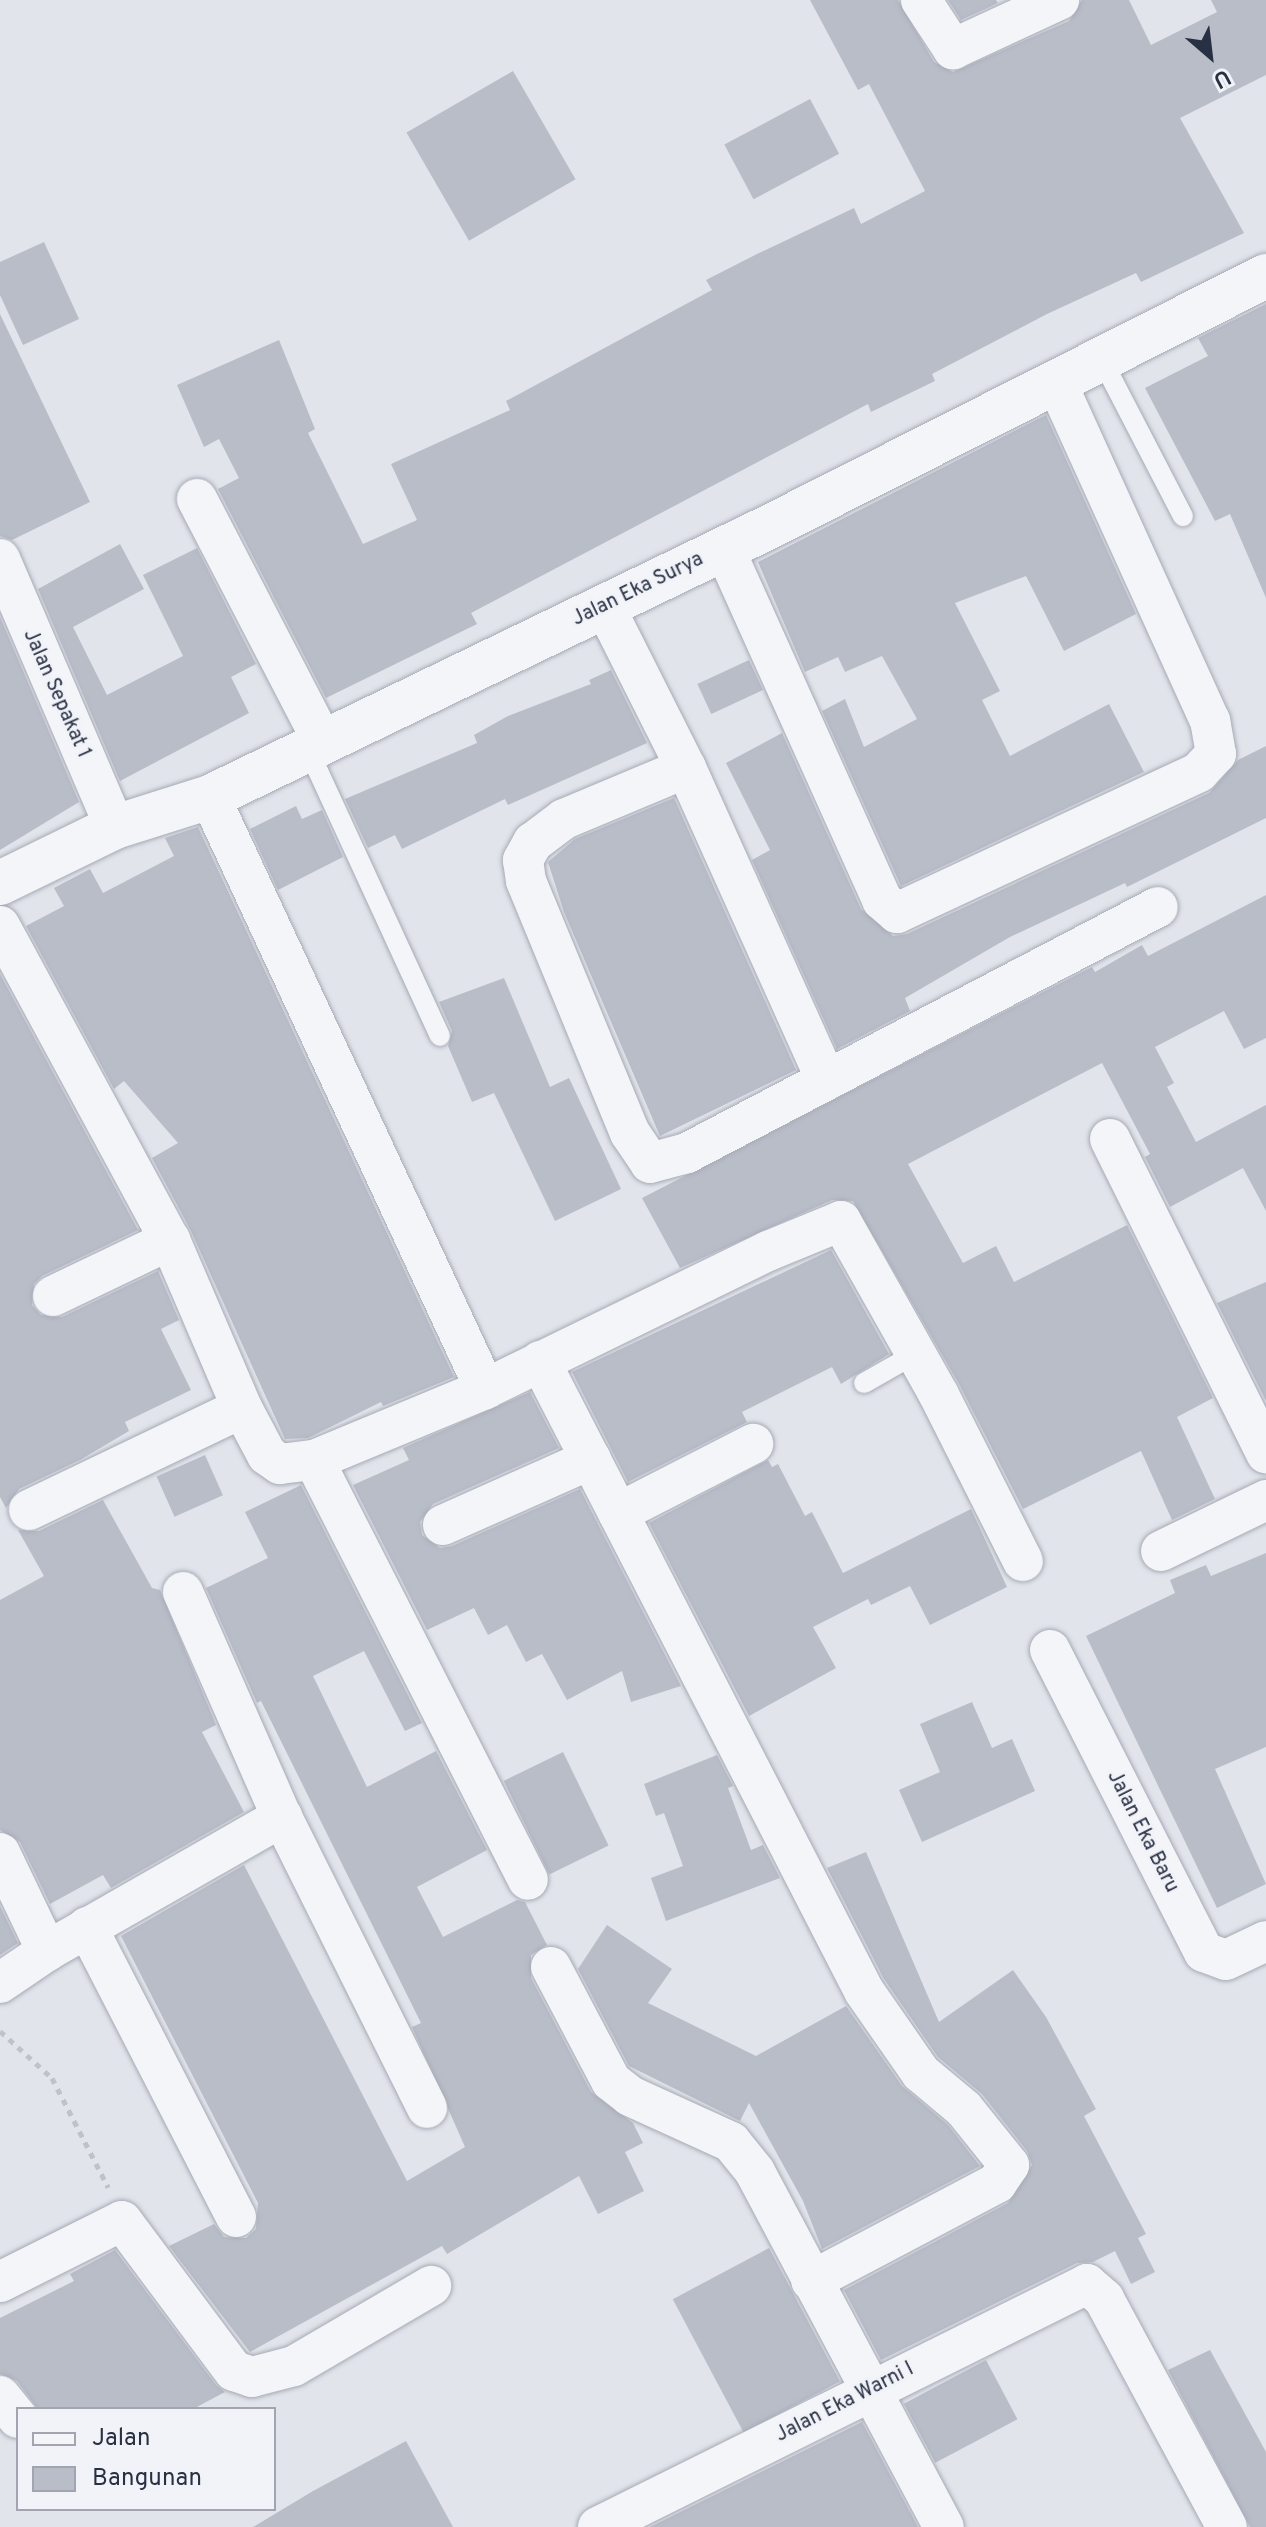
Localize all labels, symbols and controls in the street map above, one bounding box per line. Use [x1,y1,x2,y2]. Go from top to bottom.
north arrow [1170,16,1250,96]
text: U [1208,62,1235,93]
street label: Jalan Eka Surya [569,548,707,632]
street label: Jalan Sepakat 1 [17,626,95,762]
street label: Jalan Eka Baru [1101,1767,1183,1897]
street label: Jalan Eka Warni I [772,2358,918,2448]
legend [16,2407,276,2511]
text: Jalan [92,2424,150,2454]
text: Bangunan [92,2464,202,2494]

